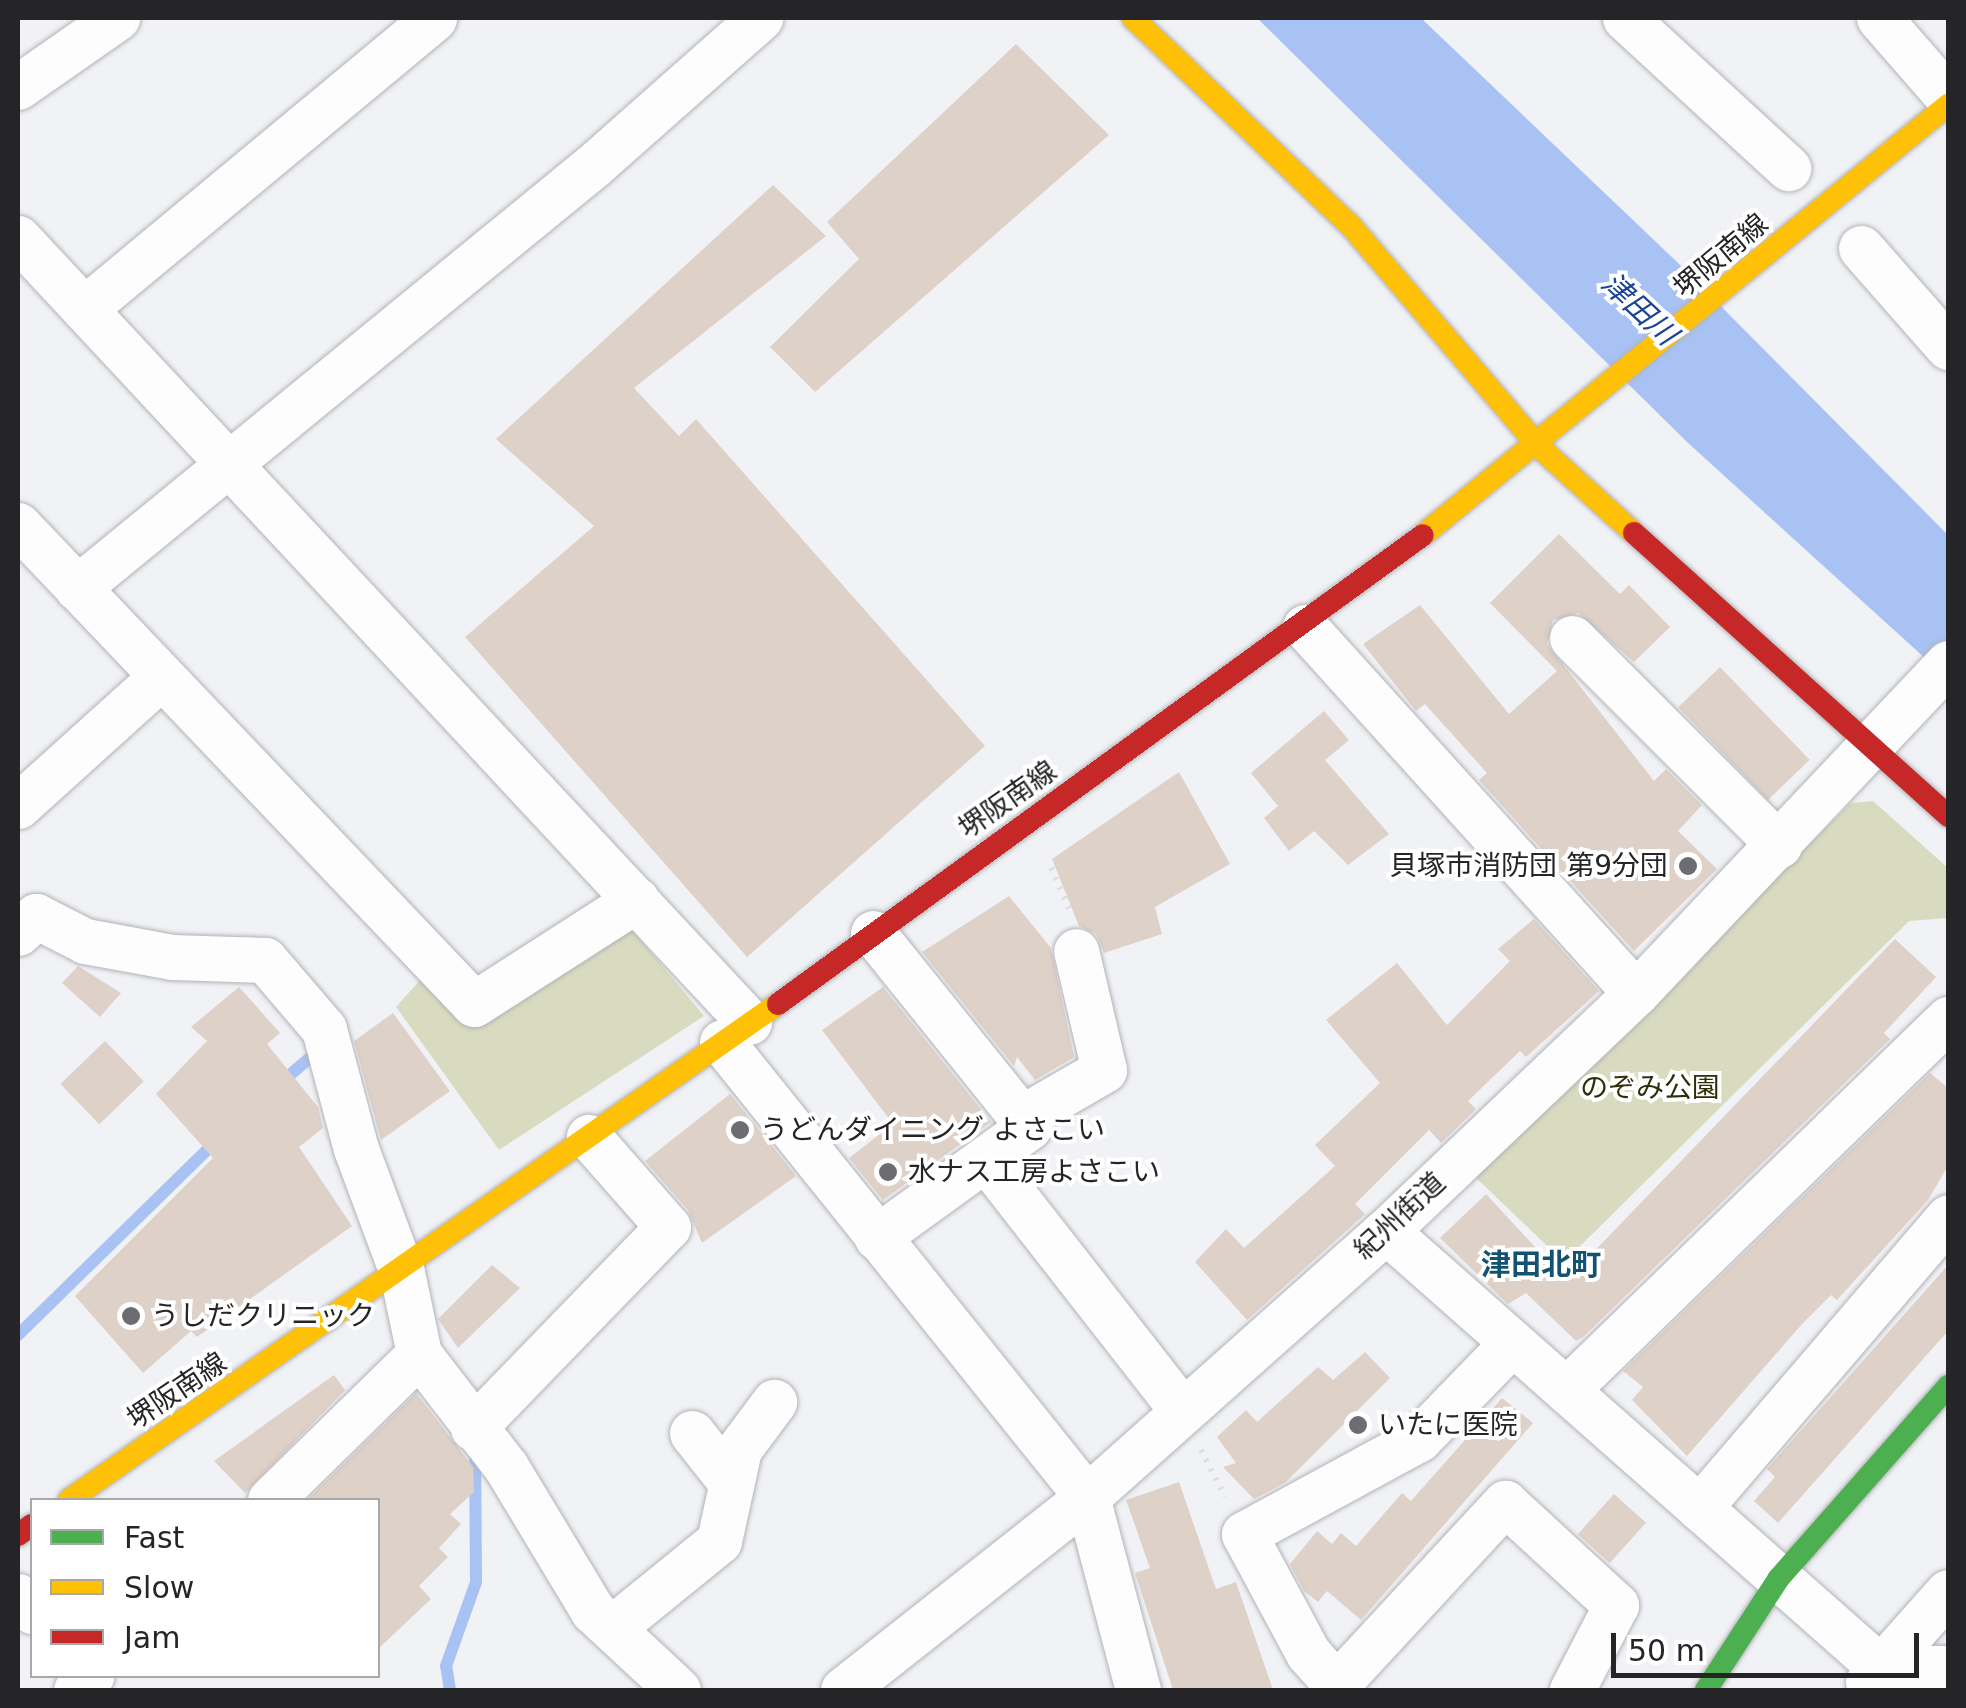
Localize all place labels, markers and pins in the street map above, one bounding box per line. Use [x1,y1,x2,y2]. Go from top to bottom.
place label: 貝塚市消防団 第9分団 [1389,849,1668,883]
marker: 貝塚市消防団 第9分団 [1677,855,1699,877]
place label: うどんダイニング よさこい [760,1113,1105,1147]
marker: うどんダイニング よさこい [729,1119,751,1141]
place label: 水ナス工房よさこい [908,1155,1160,1189]
marker: 水ナス工房よさこい [877,1161,899,1183]
place label: うしだクリニック [151,1299,375,1333]
marker: うしだクリニック [120,1305,142,1327]
place label: いたに医院 [1378,1408,1518,1442]
marker: いたに医院 [1347,1414,1369,1436]

